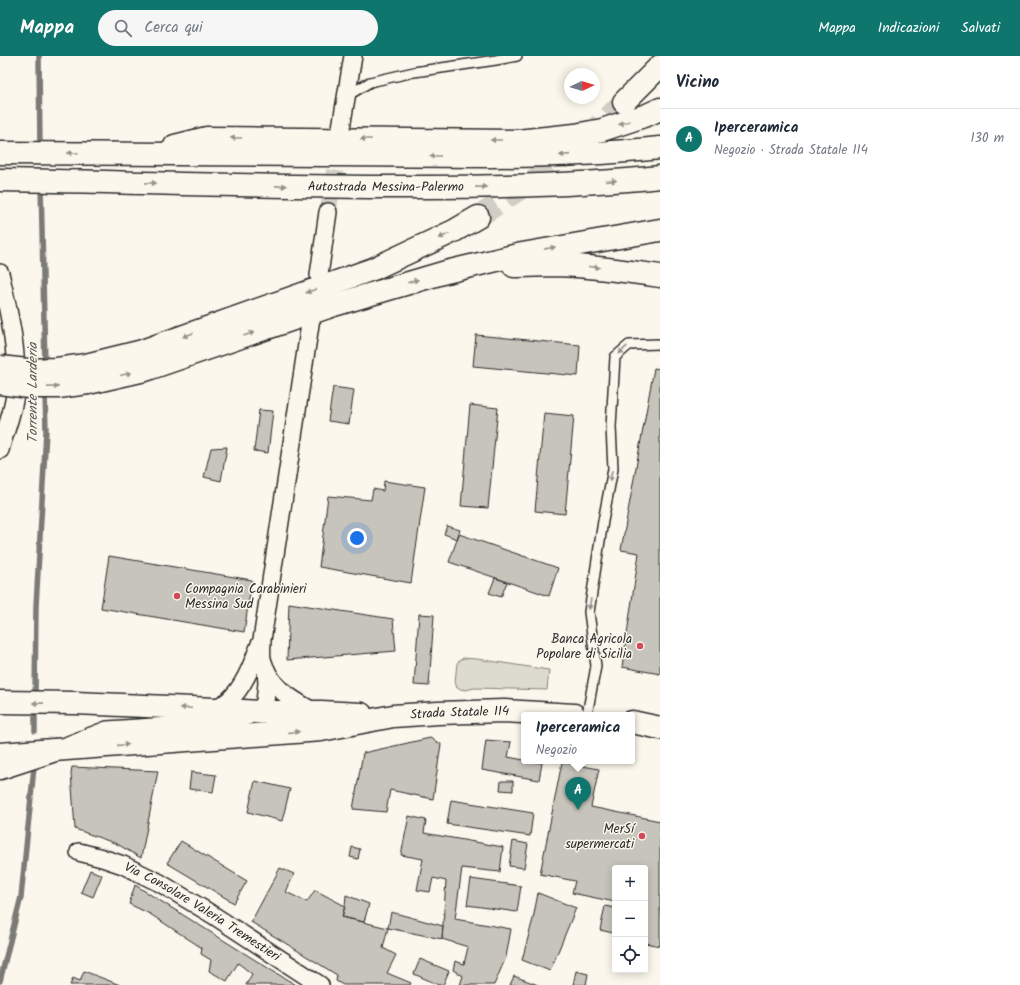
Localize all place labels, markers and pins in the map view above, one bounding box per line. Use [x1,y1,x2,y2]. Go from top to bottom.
place label: Compagnia Carabinieri Messina Sud [185,579,307,615]
marker: Compagnia Carabinieri Messina Sud [172,591,182,601]
place label: Banca Agricola Popolare di Sicilia [536,629,632,665]
marker: Banca Agricola Popolare di Sicilia [635,641,645,651]
pin: A [565,777,591,810]
place label: MerSí supermercati [565,819,636,855]
marker: MerSí supermercati [637,831,647,841]

